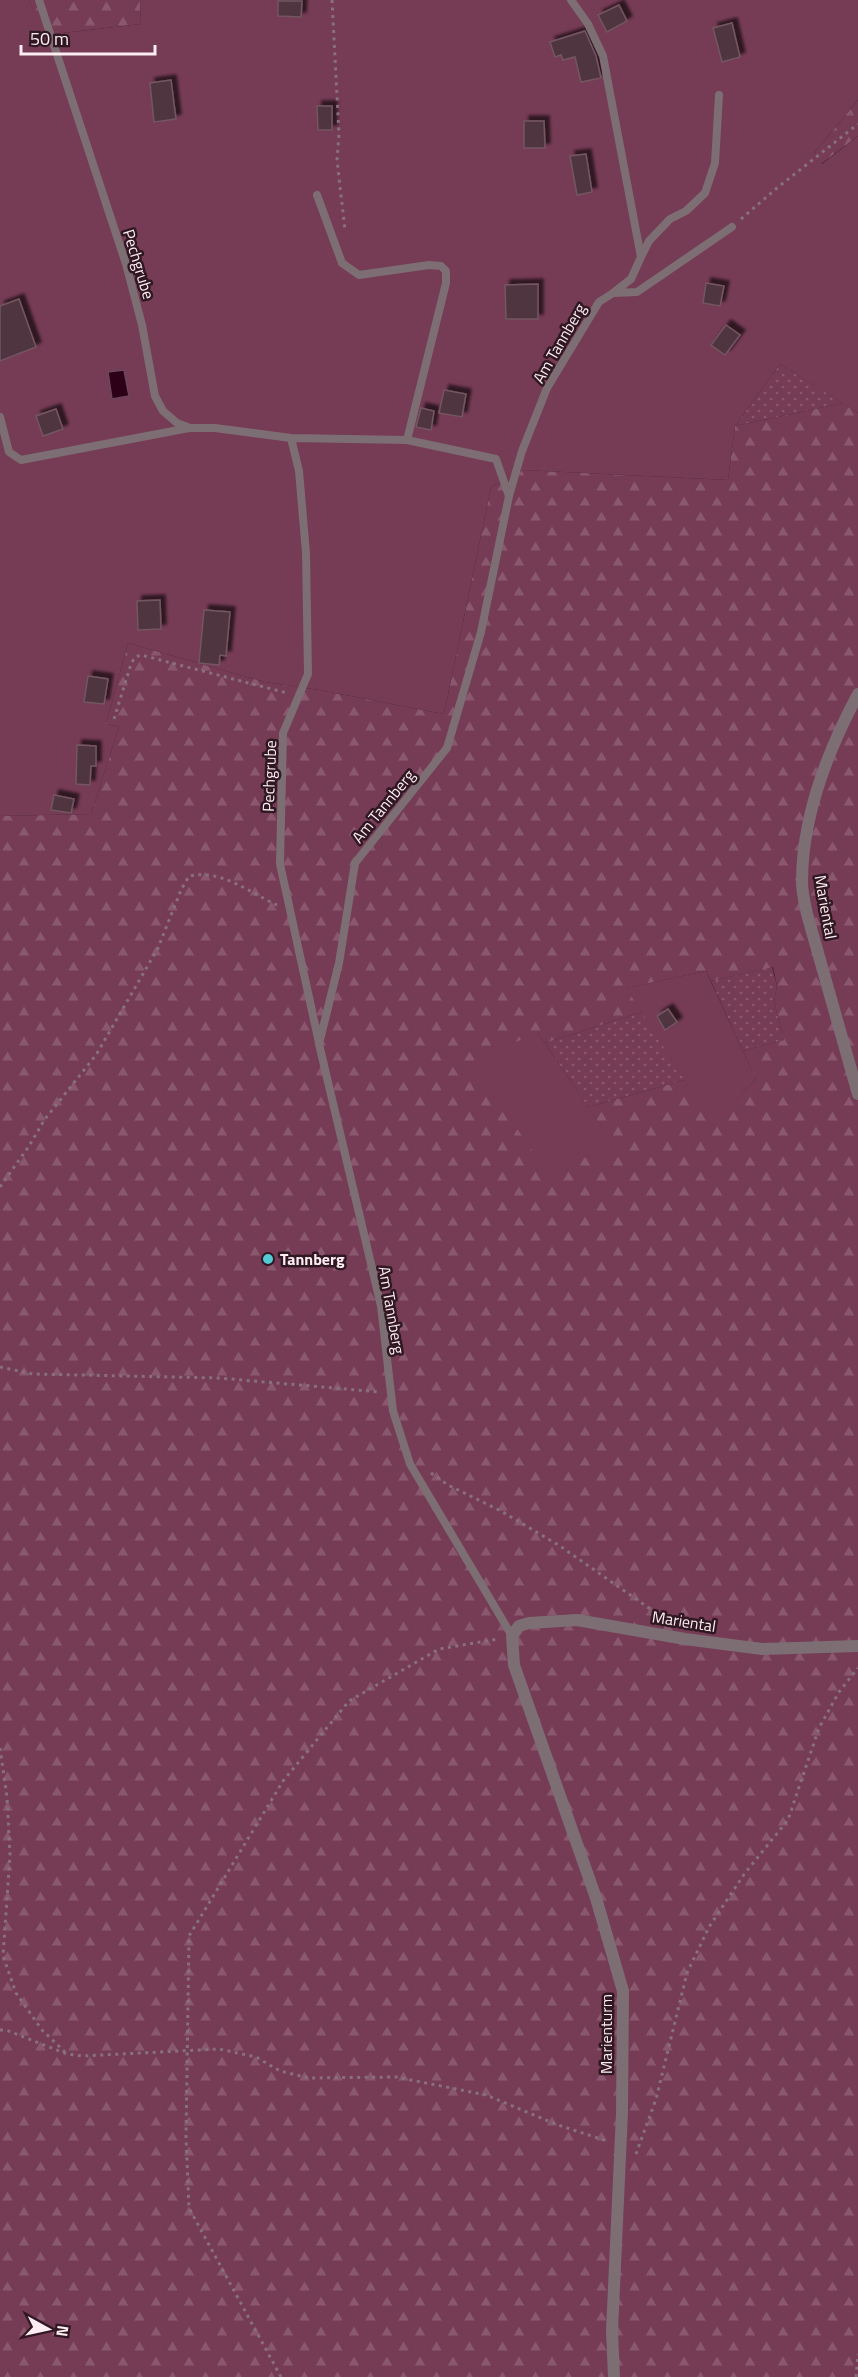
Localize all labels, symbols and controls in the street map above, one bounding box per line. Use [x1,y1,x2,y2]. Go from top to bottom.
scale bar [21,18,154,56]
text: 50 m [30,25,69,52]
street label: Pechgrube [117,226,161,302]
street label: Am Tannberg [526,299,592,387]
street label: Pechgrube [256,740,282,812]
street label: Am Tannberg [346,764,420,848]
street label: Mariental [809,873,843,941]
place label: Tannberg [280,1247,345,1271]
marker: Tannberg [261,1252,275,1266]
street label: Am Tannberg [372,1264,412,1356]
street label: Mariental [650,1604,718,1638]
street label: Marienturm [594,1994,618,2074]
north arrow [18,2299,78,2359]
text: N [50,2324,76,2338]

